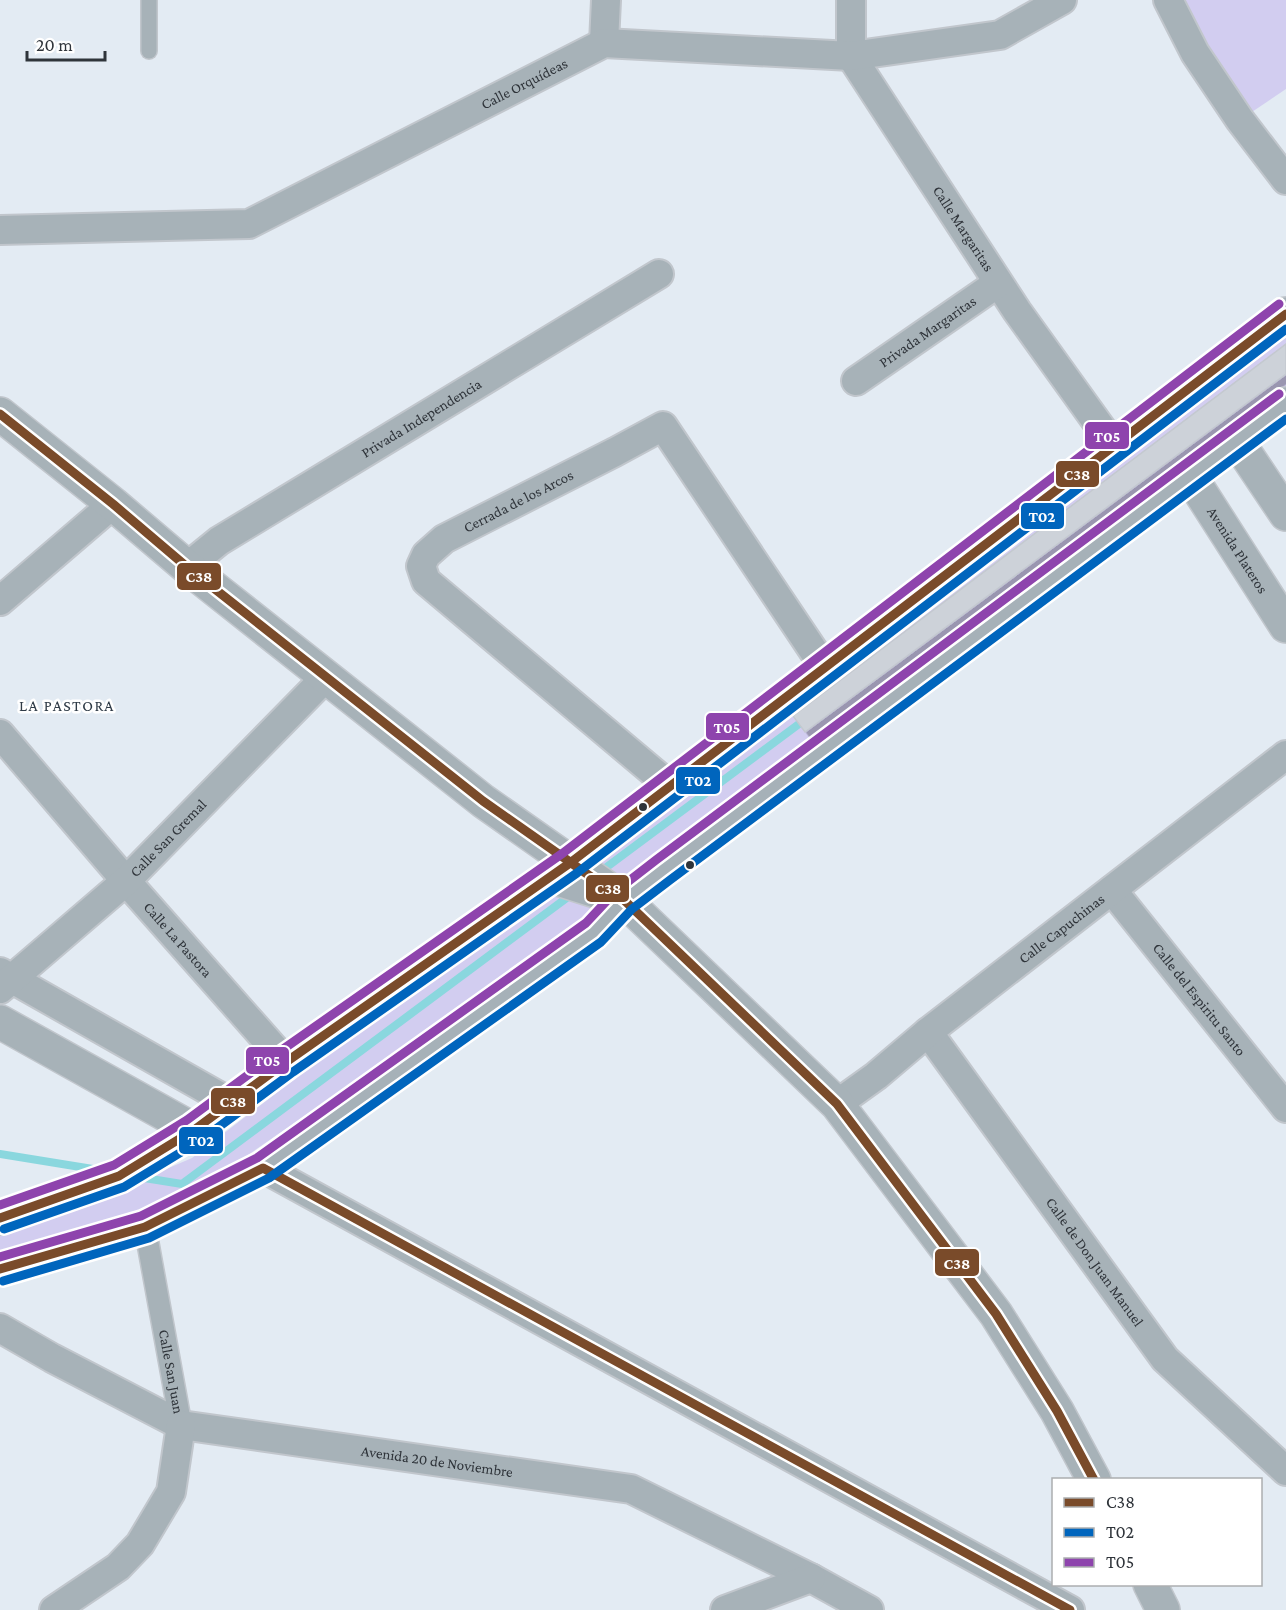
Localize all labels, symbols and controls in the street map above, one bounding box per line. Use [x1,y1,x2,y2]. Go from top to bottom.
scale bar [27,24,105,62]
text: 20 m [36,35,73,55]
street label: Calle Orquídeas [478,55,570,112]
street label: Calle Margaritas [930,183,997,274]
street label: Privada Margaritas [876,293,979,371]
street label: Privada Independencia [358,376,484,461]
line badge: T05 [1084,421,1130,450]
text: T05 [1094,428,1121,445]
line badge: C38 [1055,460,1100,488]
text: C38 [1064,466,1090,483]
street label: Cerrada de los Arcos [461,467,576,536]
line badge: T02 [1020,502,1065,530]
street label: Avenida Plateros [1204,504,1271,596]
text: T02 [1028,508,1056,525]
line badge: C38 [176,562,222,591]
text: C38 [186,568,212,585]
district label: LA PASTORA [19,697,115,714]
line badge: T05 [705,712,750,741]
text: T05 [714,719,741,736]
line badge: T02 [675,766,721,795]
text: T02 [684,772,712,789]
street label: Calle San Gremal [127,796,209,880]
unlabelled marker [637,801,649,813]
unlabelled marker [684,859,696,871]
line badge: C38 [585,874,630,903]
text: C38 [595,880,621,897]
street label: Calle Capuchinas [1016,891,1108,967]
street label: Calle La Pastora [141,899,215,981]
street label: Calle del Espiritu Santo [1150,940,1249,1059]
line badge: T05 [245,1046,290,1075]
text: T05 [254,1052,281,1069]
line badge: C38 [210,1087,256,1115]
text: C38 [220,1093,246,1110]
line badge: T02 [178,1126,224,1155]
text: T02 [187,1132,215,1149]
street label: Calle de Don Juan Manuel [1043,1195,1147,1329]
line badge: C38 [934,1248,980,1277]
text: C38 [944,1255,970,1272]
street label: Calle San Juan [156,1328,187,1415]
street label: Avenida 20 de Noviembre [360,1443,514,1480]
legend [1052,1478,1262,1586]
text: C38 [1106,1492,1135,1512]
text: T02 [1106,1522,1134,1542]
text: T05 [1106,1552,1134,1572]

